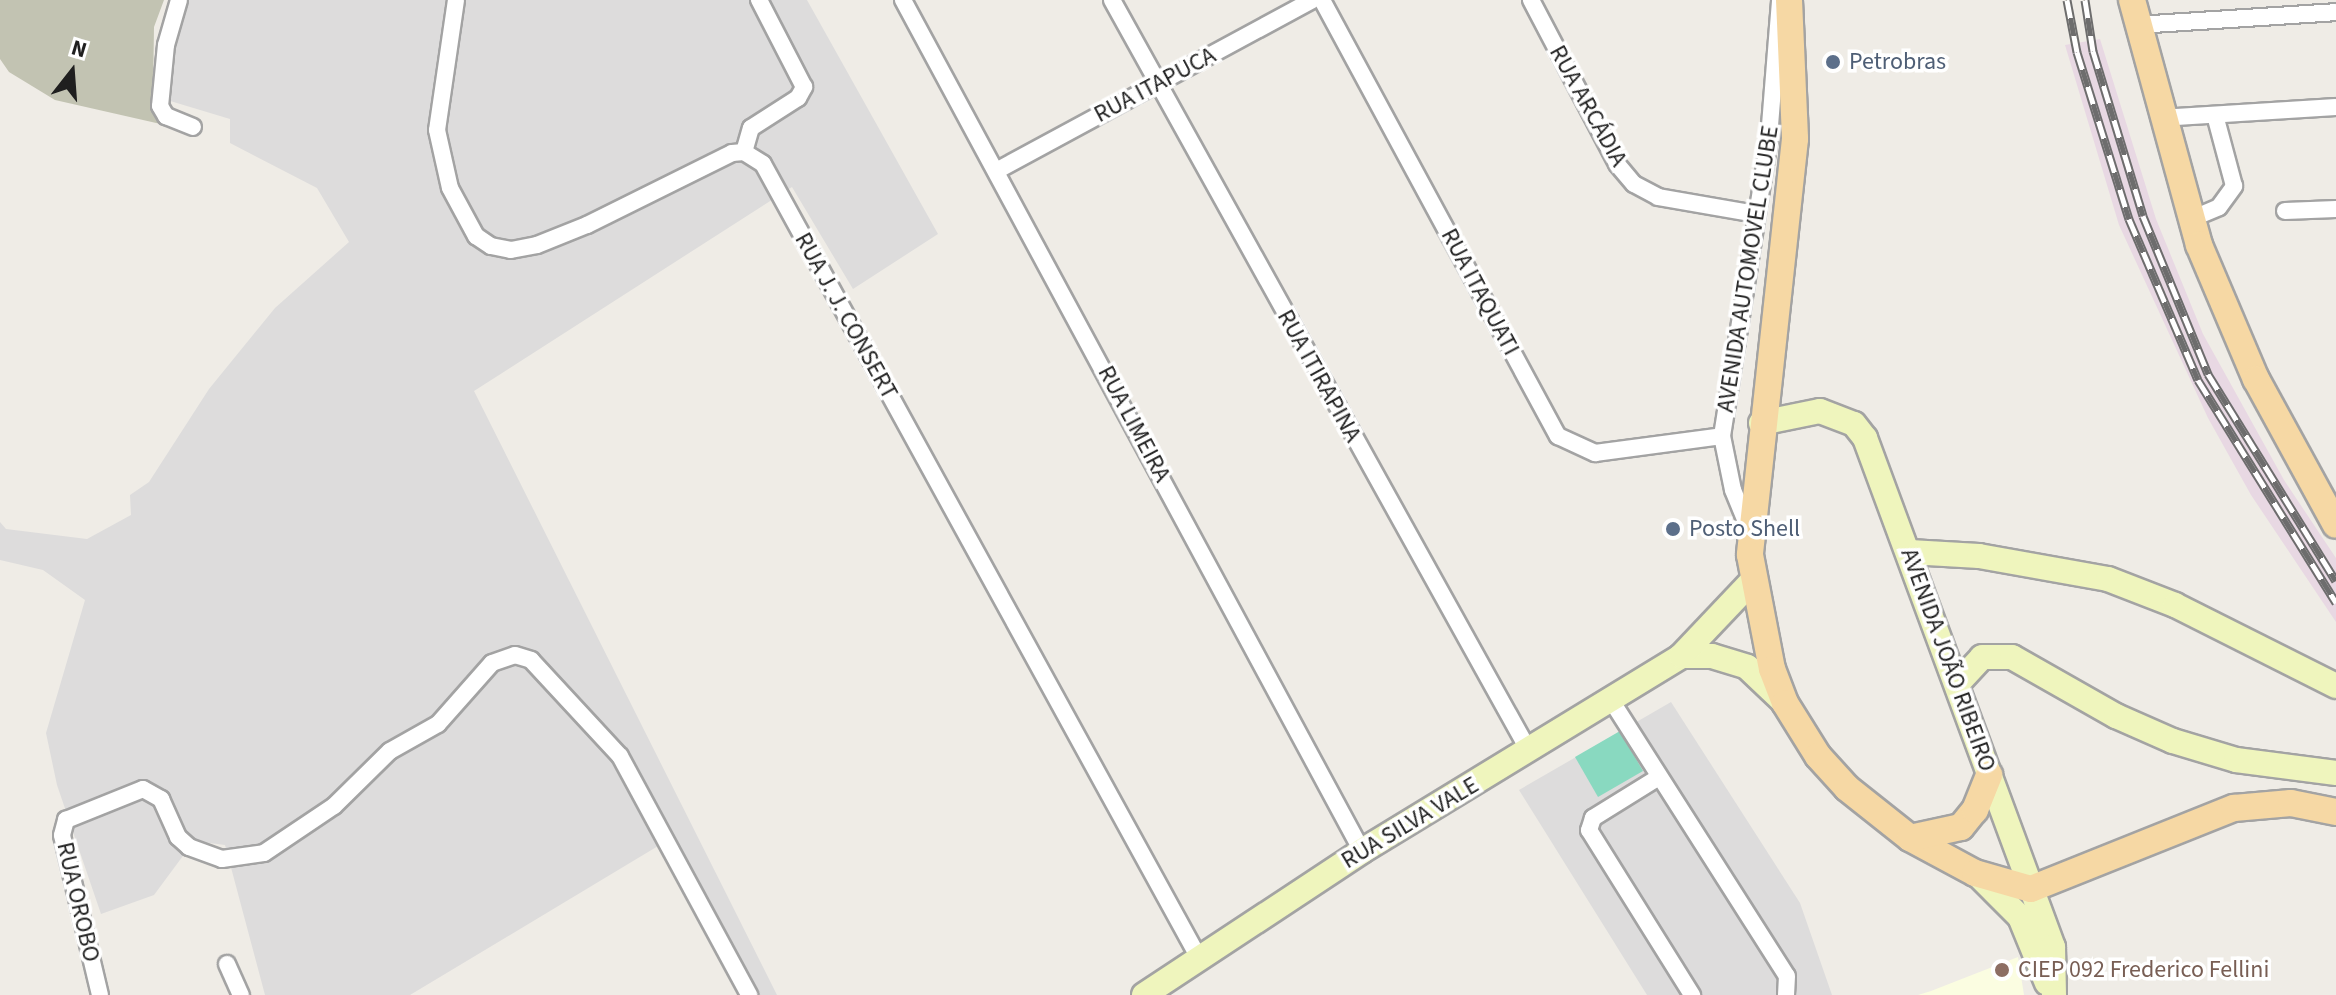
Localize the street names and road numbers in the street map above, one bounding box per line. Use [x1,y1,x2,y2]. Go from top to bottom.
street label: RUA ARCÁDIA [1543,40,1633,172]
street label: RUA ITAPUCA [1089,41,1221,129]
street label: AVENIDA AUTOMOVEL CLUBE [1711,124,1785,414]
street label: RUA ITAQUATI [1435,224,1525,360]
street label: RUA J. J. CONSERT [788,228,904,404]
street label: RUA ITIRAPINA [1271,305,1367,447]
street label: RUA LIMEIRA [1091,361,1177,487]
street label: AVENIDA JOÃO RIBEIRO [1894,545,2002,775]
street label: RUA SILVA VALE [1336,771,1484,875]
street label: RUA OROBO [50,839,106,965]

